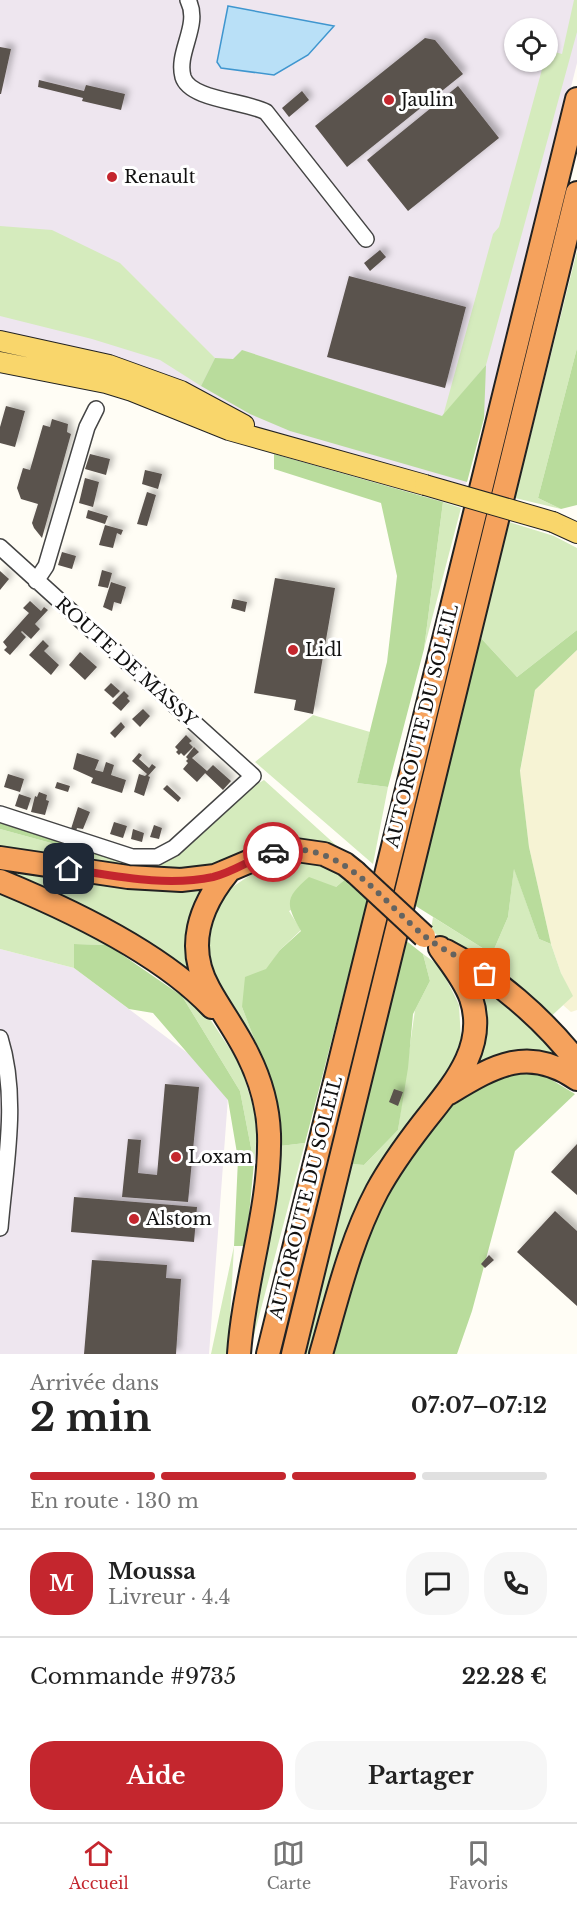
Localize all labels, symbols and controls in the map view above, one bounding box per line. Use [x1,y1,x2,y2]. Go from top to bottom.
map controls [504,18,558,72]
button: locate [504,18,558,72]
place label: Jaulin [399,89,454,111]
marker: Jaulin [382,93,396,107]
place label: Renault [124,166,196,188]
marker: Renault [105,170,119,184]
street label: ROUTE DE MASSY [51,593,202,732]
street label: AUTOROUTE DU SOLEIL [381,602,463,851]
place label: Lidl [305,639,342,661]
marker: Lidl [286,643,300,657]
courier [243,822,303,882]
icon: car [257,836,290,869]
pin [43,843,94,894]
icon: home [52,852,85,885]
pin [459,948,510,999]
icon: bag [468,957,501,990]
street label: AUTOROUTE DU SOLEIL [265,1074,347,1323]
place label: Loxam [188,1146,253,1168]
marker: Loxam [169,1150,183,1164]
place label: Alstom [145,1208,212,1230]
marker: Alstom [127,1212,141,1226]
text: Arrivée dans [30,1371,159,1395]
text: 07:07–07:12 [411,1392,547,1419]
text: 2 min [30,1393,151,1442]
text: En route · 130 m [30,1489,199,1513]
button: chat [406,1552,469,1615]
button: phone [484,1552,547,1615]
text: Moussa [108,1558,196,1585]
text: M [49,1570,74,1597]
text: Livreur · 4.4 [108,1585,231,1609]
text: Commande #9735 [30,1663,236,1690]
text: 22.28 € [462,1663,547,1690]
button: Aide [30,1741,283,1810]
button: Partager [295,1741,547,1810]
tab: Accueil [69,1837,129,1893]
tab: Carte [267,1837,311,1893]
tab: Favoris [449,1837,508,1893]

